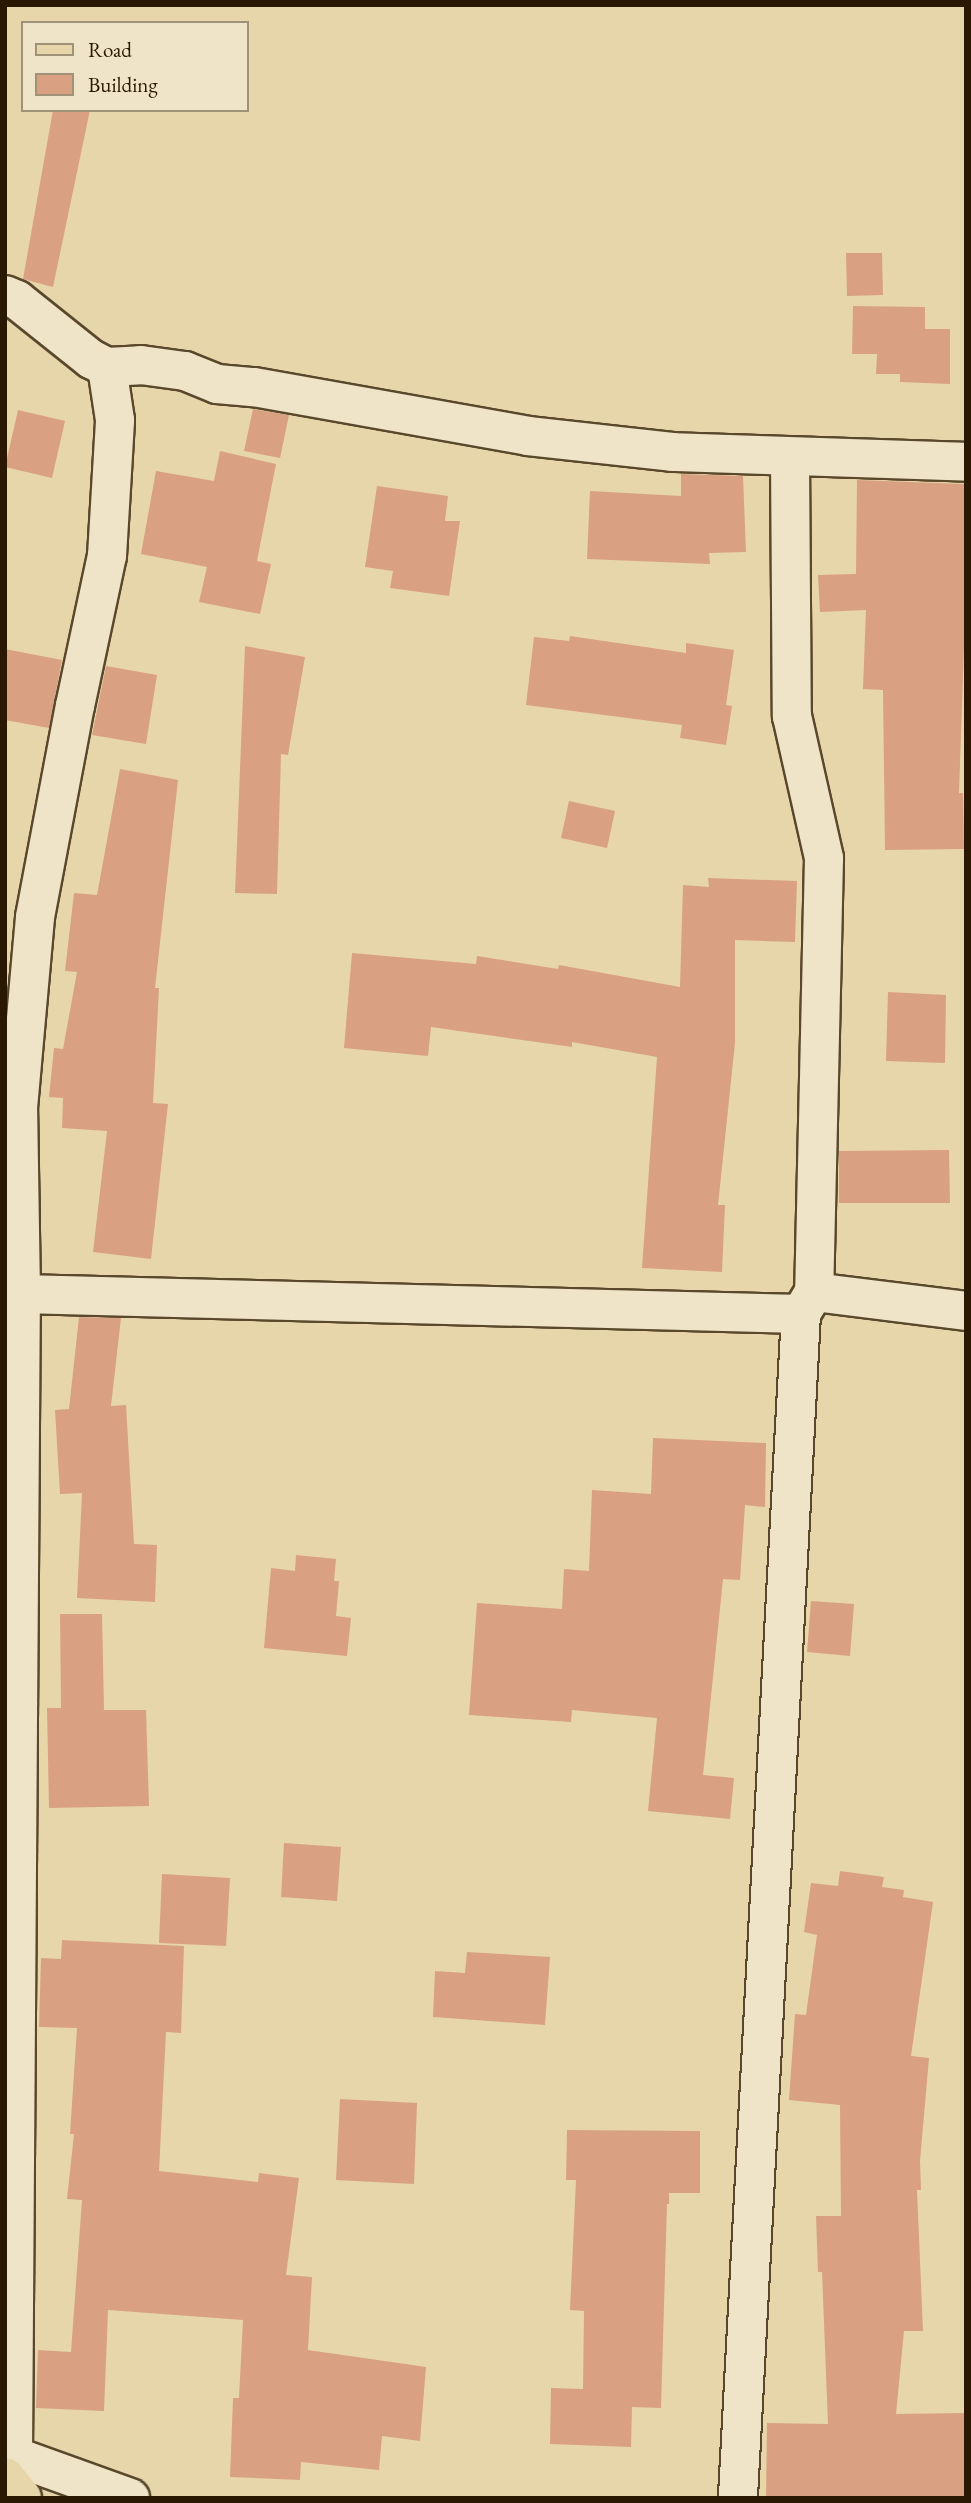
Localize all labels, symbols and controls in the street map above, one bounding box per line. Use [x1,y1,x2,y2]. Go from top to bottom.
legend [21,21,248,112]
text: Road [88,36,132,63]
text: Building [88,71,158,98]

